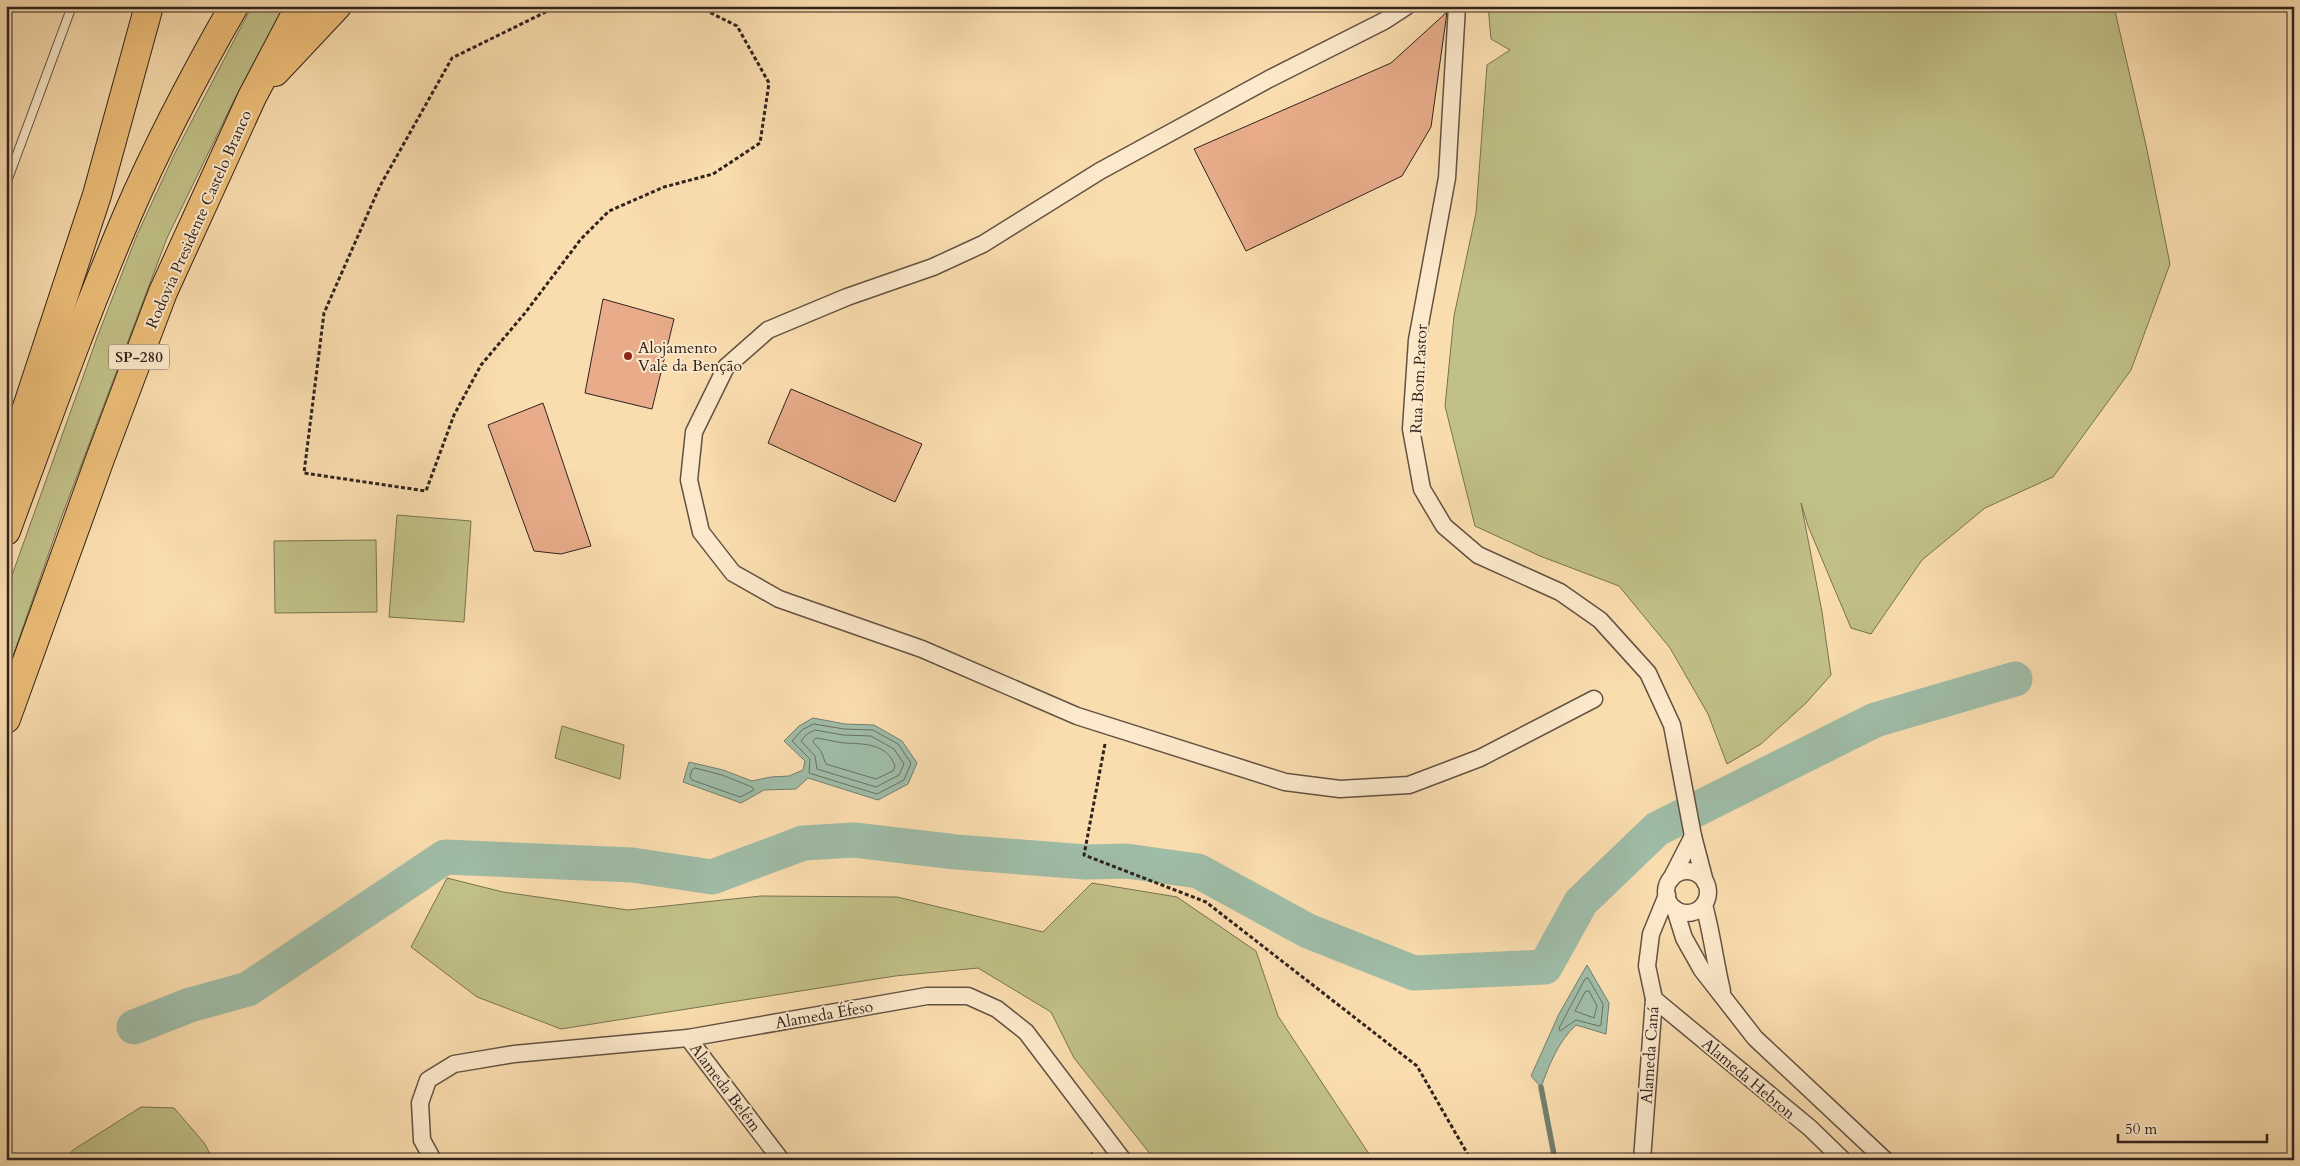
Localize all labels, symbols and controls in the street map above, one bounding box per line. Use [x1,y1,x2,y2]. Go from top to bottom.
street label: Rodovia Presidente Castelo Branco [141,106,257,332]
street label: Rua Bom Pastor [1405,324,1433,434]
place label: Alojamento Vale da Benção [638,337,743,377]
road number: SP-280 [109,344,169,370]
marker: Alojamento Vale da Benção [622,350,634,362]
street label: Alameda Éfeso [774,996,875,1034]
street label: Alameda Caná [1636,1005,1664,1105]
street label: Alameda Hebron [1697,1033,1800,1124]
street label: Alameda Belém [685,1039,766,1137]
scale bar [2118,1111,2266,1143]
text: 50 m [2125,1119,2157,1139]

